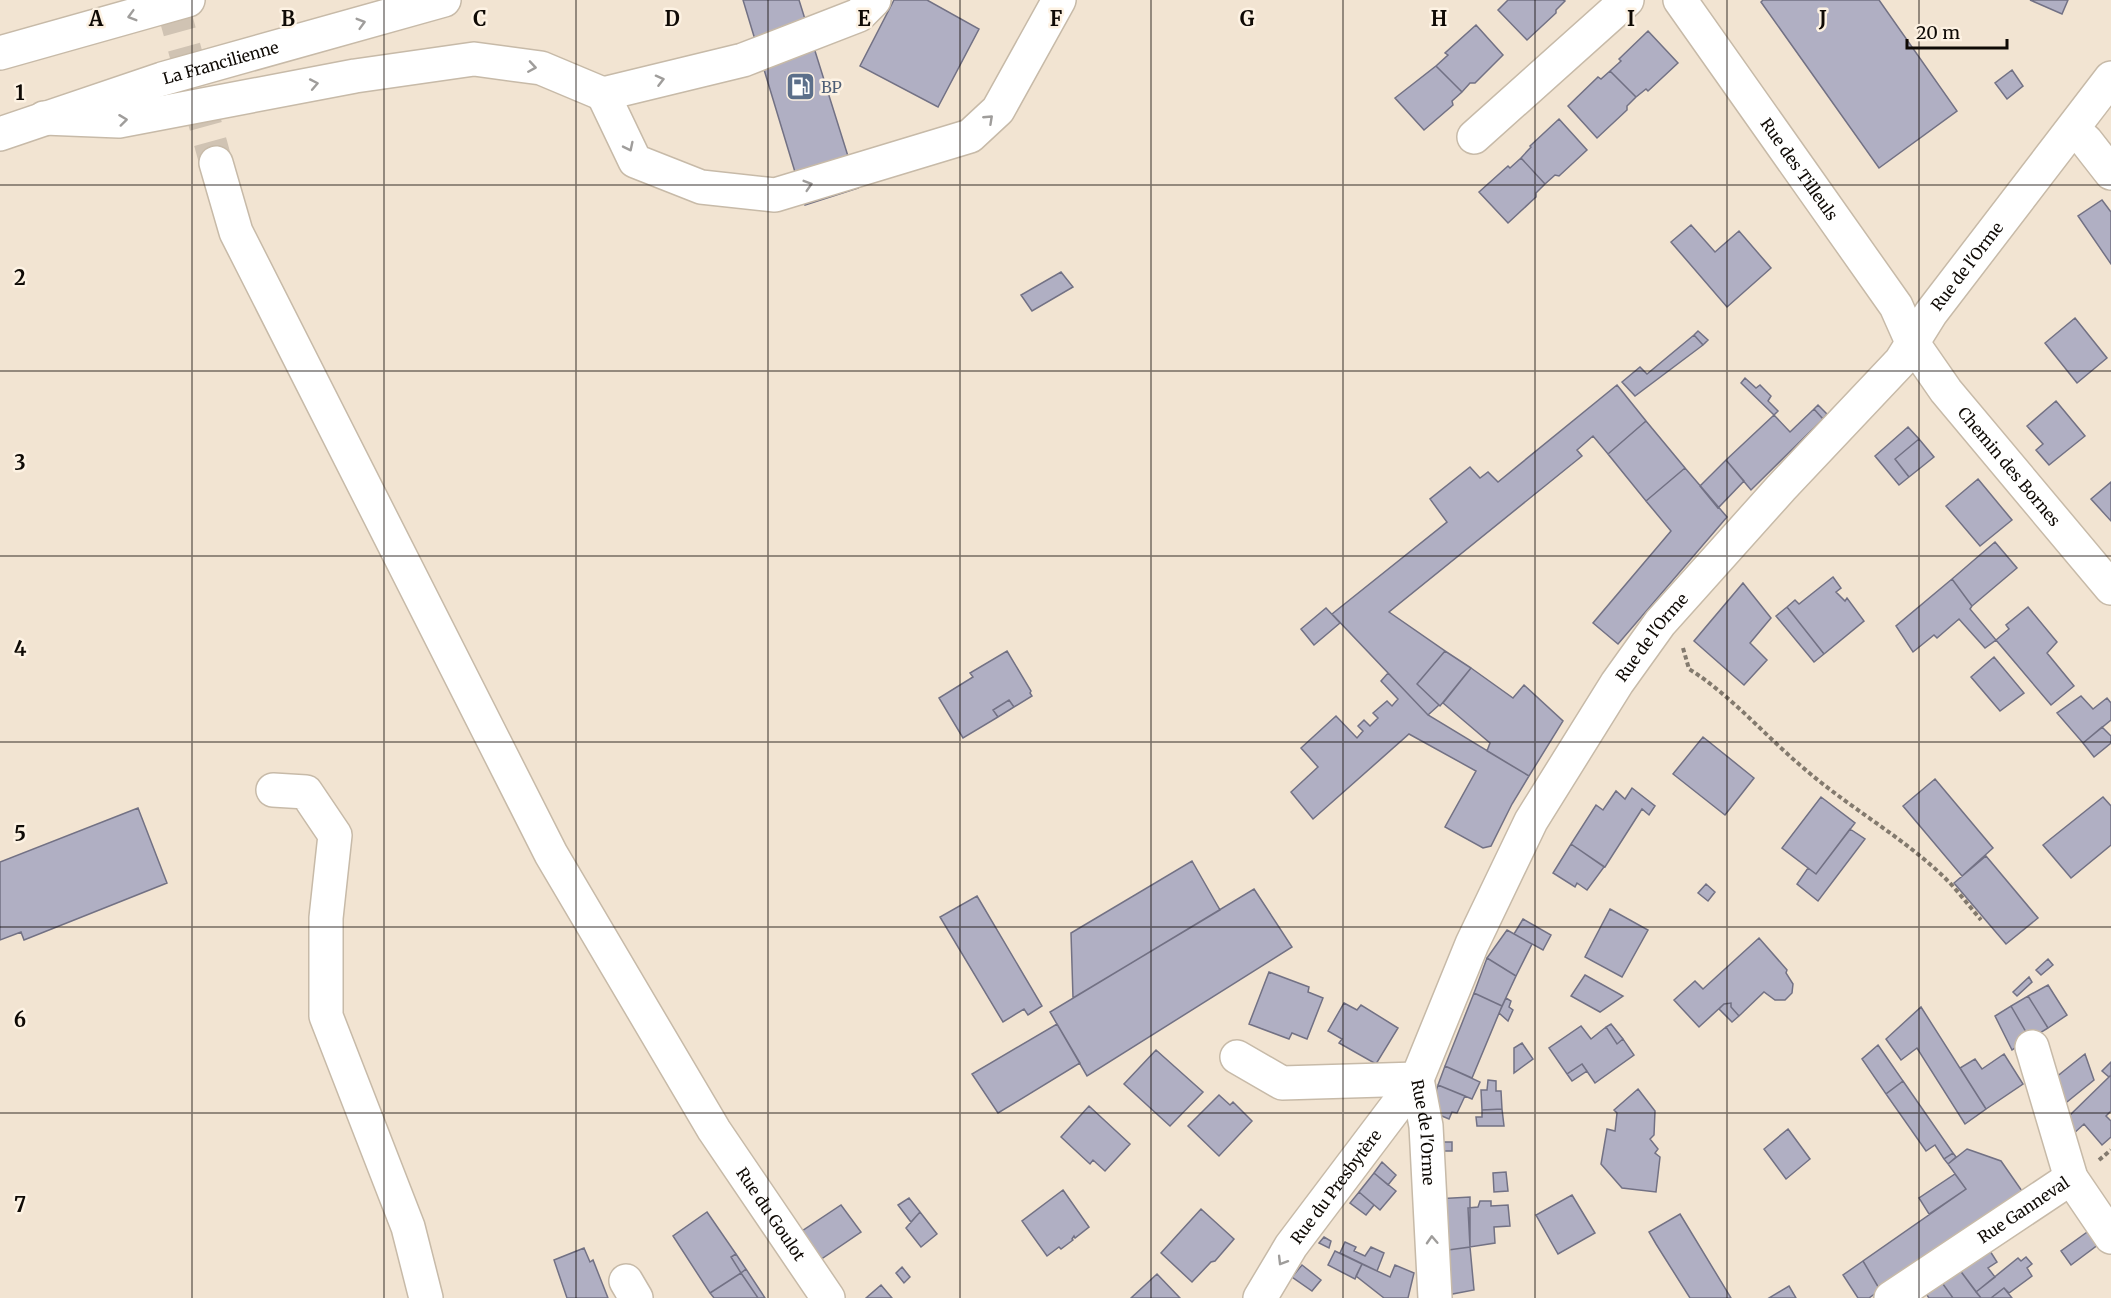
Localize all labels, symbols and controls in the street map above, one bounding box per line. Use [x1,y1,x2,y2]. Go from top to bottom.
text: A [88,6,104,31]
text: B [281,6,295,31]
text: C [473,6,487,31]
text: D [664,6,680,31]
text: E [857,6,871,31]
text: F [1050,6,1063,31]
text: G [1240,6,1255,31]
text: H [1431,6,1447,31]
text: I [1627,6,1635,31]
text: J [1818,6,1827,31]
one-way arrow [127,9,138,21]
scale bar [1907,12,2008,50]
one-way arrow [355,18,366,30]
text: 20 m [1916,21,1960,44]
street label: La Francilienne [160,37,281,88]
one-way arrow [528,60,537,72]
fuel station icon: BP [784,71,816,103]
one-way arrow [654,75,664,88]
place label: BP [821,77,842,97]
one-way arrow [309,78,319,91]
text: 1 [15,80,25,105]
one-way arrow [118,114,127,127]
street label: Rue des Tilleuls [1756,114,1842,224]
one-way arrow [982,115,993,126]
one-way arrow [621,141,633,152]
one-way arrow [802,180,813,192]
street label: Rue de l'Orme [1927,218,2007,315]
text: 2 [14,265,26,290]
street label: Chemin des Bornes [1954,403,2065,530]
text: 3 [14,450,26,475]
street label: Rue de l'Orme [1611,589,1692,685]
text: 4 [14,636,27,661]
text: 5 [14,821,26,846]
text: 6 [14,1007,26,1032]
street label: Rue de l'Orme [1407,1078,1439,1186]
street label: Rue du Presbytère [1286,1125,1385,1248]
street label: Rue du Goulot [732,1163,810,1265]
street label: Rue Ganneval [1974,1172,2073,1247]
text: 7 [14,1192,26,1217]
one-way arrow [1425,1235,1438,1244]
one-way arrow [1278,1255,1289,1265]

